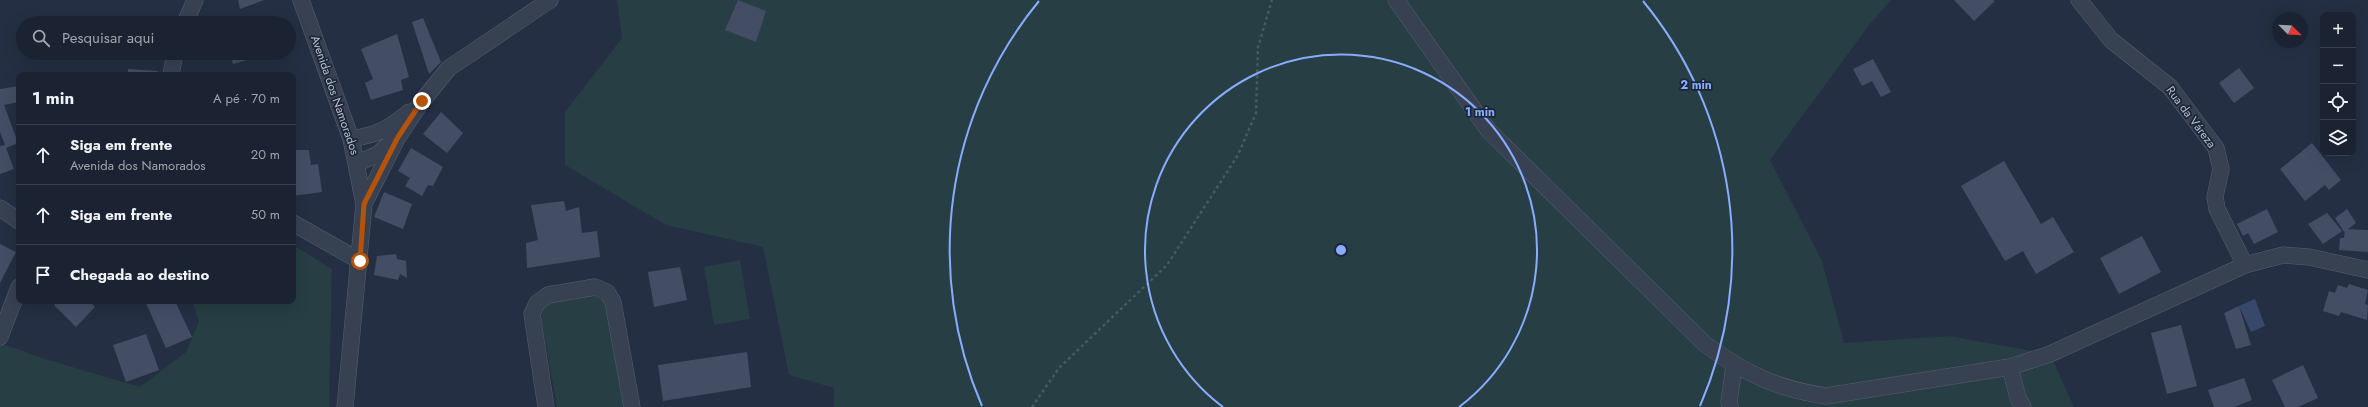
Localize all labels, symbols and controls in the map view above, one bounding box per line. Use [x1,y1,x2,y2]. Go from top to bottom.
north arrow [2272,12,2308,48]
map controls [2320,12,2356,156]
button: + [2320,12,2356,48]
search box [16,16,296,60]
icon: search [30,27,52,49]
text: Pesquisar aqui [62,27,154,49]
street label: Avenida dos Namorados [306,33,364,157]
button: − [2320,48,2356,84]
text: 2 min [1680,76,1712,94]
street label: Rua da Váreza [2162,82,2220,152]
button: locate [2320,84,2356,120]
text: 1 min [32,86,74,110]
text: A pé · 70 m [213,89,280,108]
route end [413,92,431,110]
text: 1 min [1465,103,1495,121]
button: layers [2320,120,2356,156]
text: Siga em frente [70,134,172,156]
icon: ahead [32,144,54,166]
text: 20 m [251,145,280,164]
text: Avenida dos Namorados [70,156,206,175]
icon: ahead [32,204,54,226]
text: Siga em frente [70,204,172,226]
text: 50 m [251,205,280,224]
centre of rings [1334,243,1348,257]
route start [351,252,369,270]
icon: arrive [32,264,54,286]
text: Chegada ao destino [70,264,209,286]

